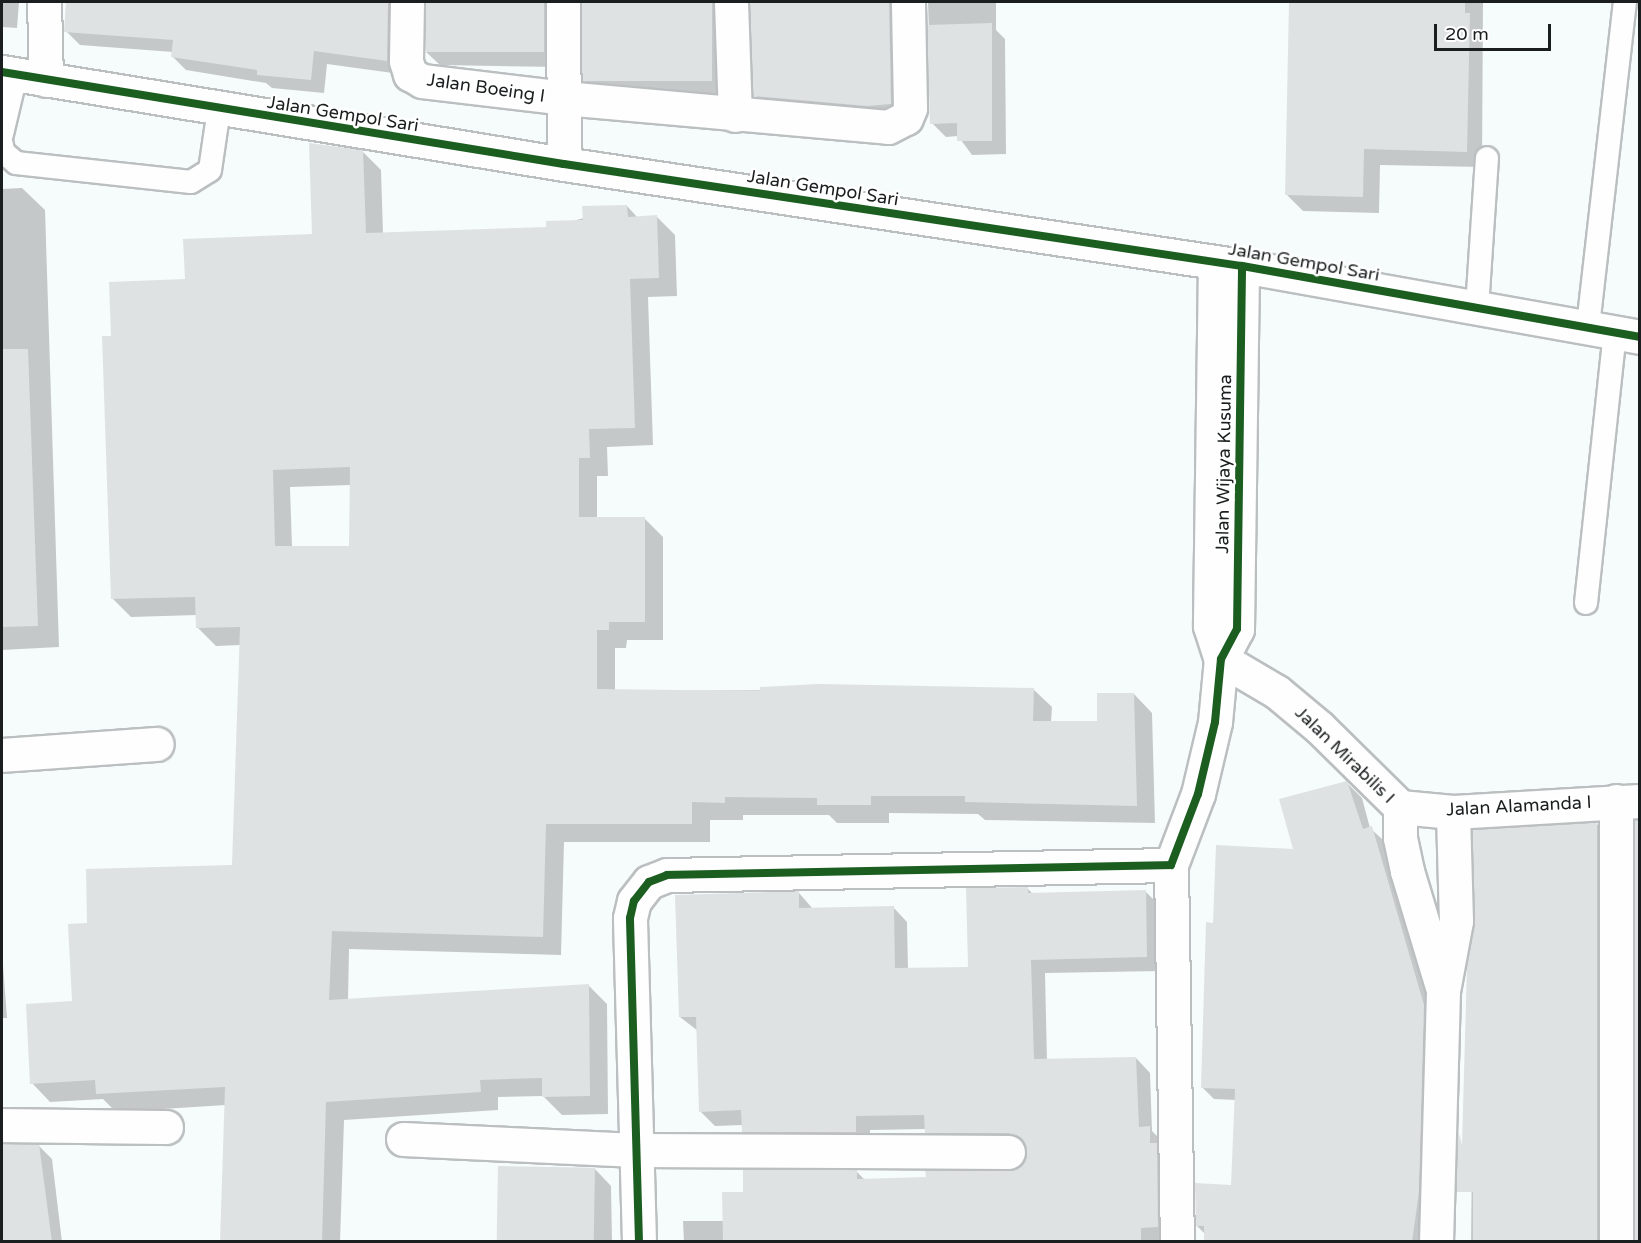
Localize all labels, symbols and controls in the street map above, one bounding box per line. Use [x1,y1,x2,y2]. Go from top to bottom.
scale bar [1437,12,1554,50]
text: 20 m [1445,23,1489,45]
street label: Jalan Boeing I [426,69,546,107]
street label: Jalan Gempol Sari [266,91,420,137]
street label: Jalan Gempol Sari [746,165,900,211]
street label: Jalan Gempol Sari [1227,238,1381,286]
street label: Jalan Wijaya Kusuma [1212,374,1236,554]
street label: Jalan Mirabilis I [1290,702,1400,808]
street label: Jalan Alamanda I [1446,791,1592,821]

